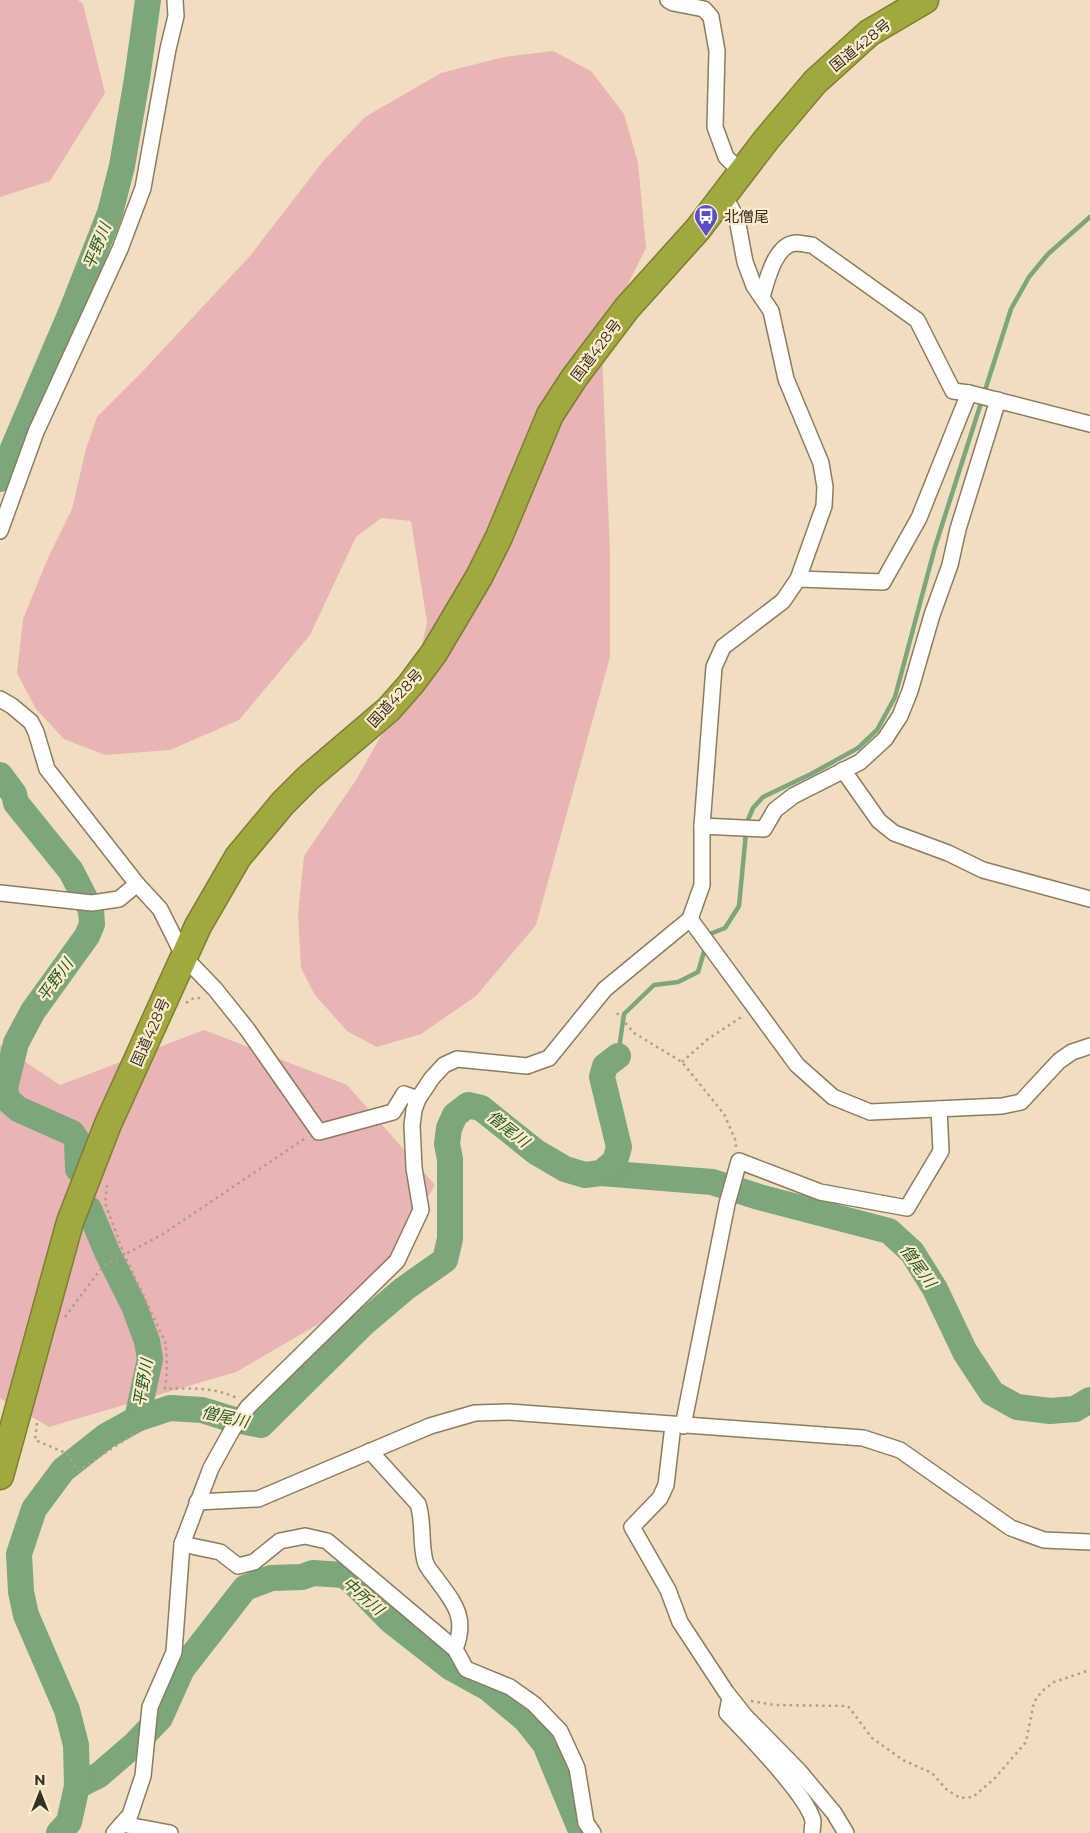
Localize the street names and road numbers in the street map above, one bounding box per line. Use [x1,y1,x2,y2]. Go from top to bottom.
street label: 国道428号 [826,15,894,75]
street label: 国道428号 [566,315,626,385]
street label: 国道428号 [363,665,427,731]
street label: 国道428号 [126,995,174,1069]

